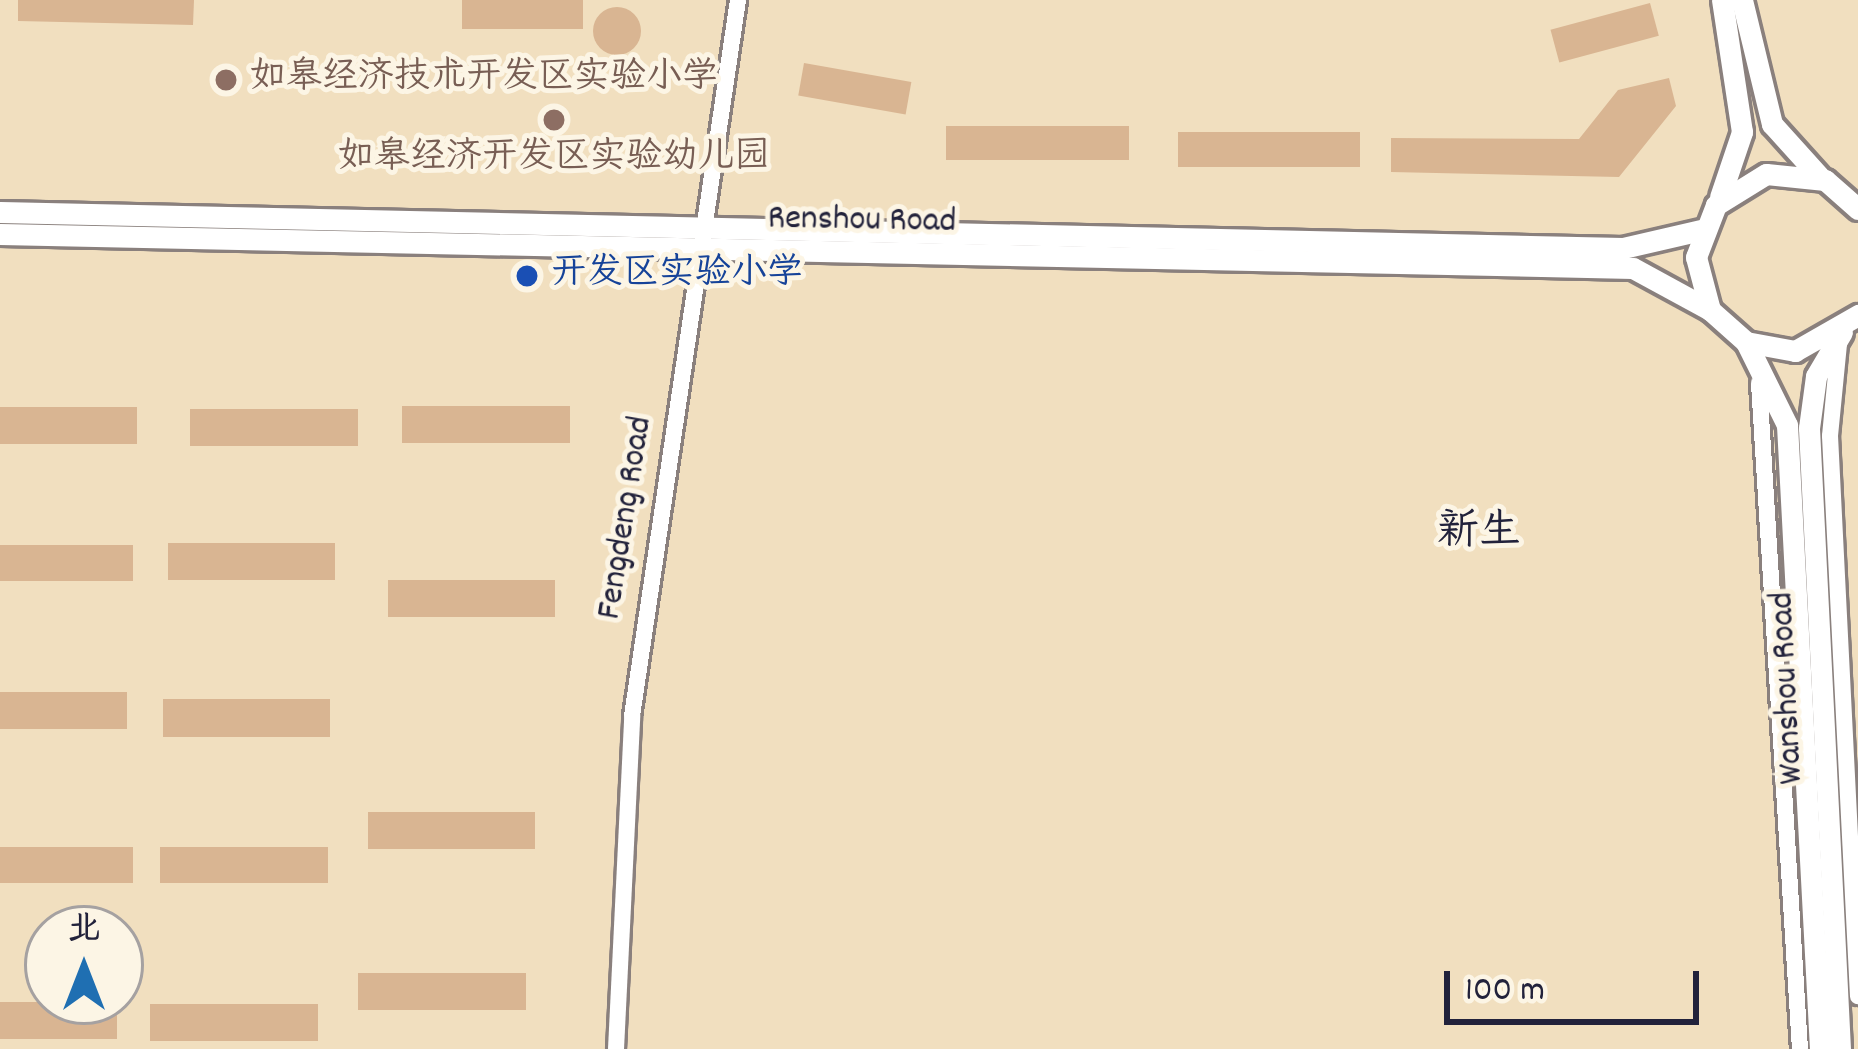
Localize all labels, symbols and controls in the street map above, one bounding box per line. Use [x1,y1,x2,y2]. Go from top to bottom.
place label: 如皋经济技术开发区实验小学 [250,58,718,102]
marker: 如皋经济技术开发区实验小学 [213,67,239,93]
marker: 如皋经济开发区实验幼儿园 [541,107,567,133]
place label: 如皋经济开发区实验幼儿园 [338,138,770,182]
street label: Renshou Road [767,199,957,245]
place label: 开发区实验小学 [551,254,803,298]
marker: 开发区实验小学 [514,263,540,289]
street label: Fengdeng Road [590,413,664,623]
district label: 新生 [1437,509,1521,559]
street label: Wanshou Road [1762,591,1816,785]
north arrow [24,905,144,1025]
text: 北 [68,908,101,955]
scale bar [1450,947,1705,1021]
text: 100 m [1465,966,1545,1018]

